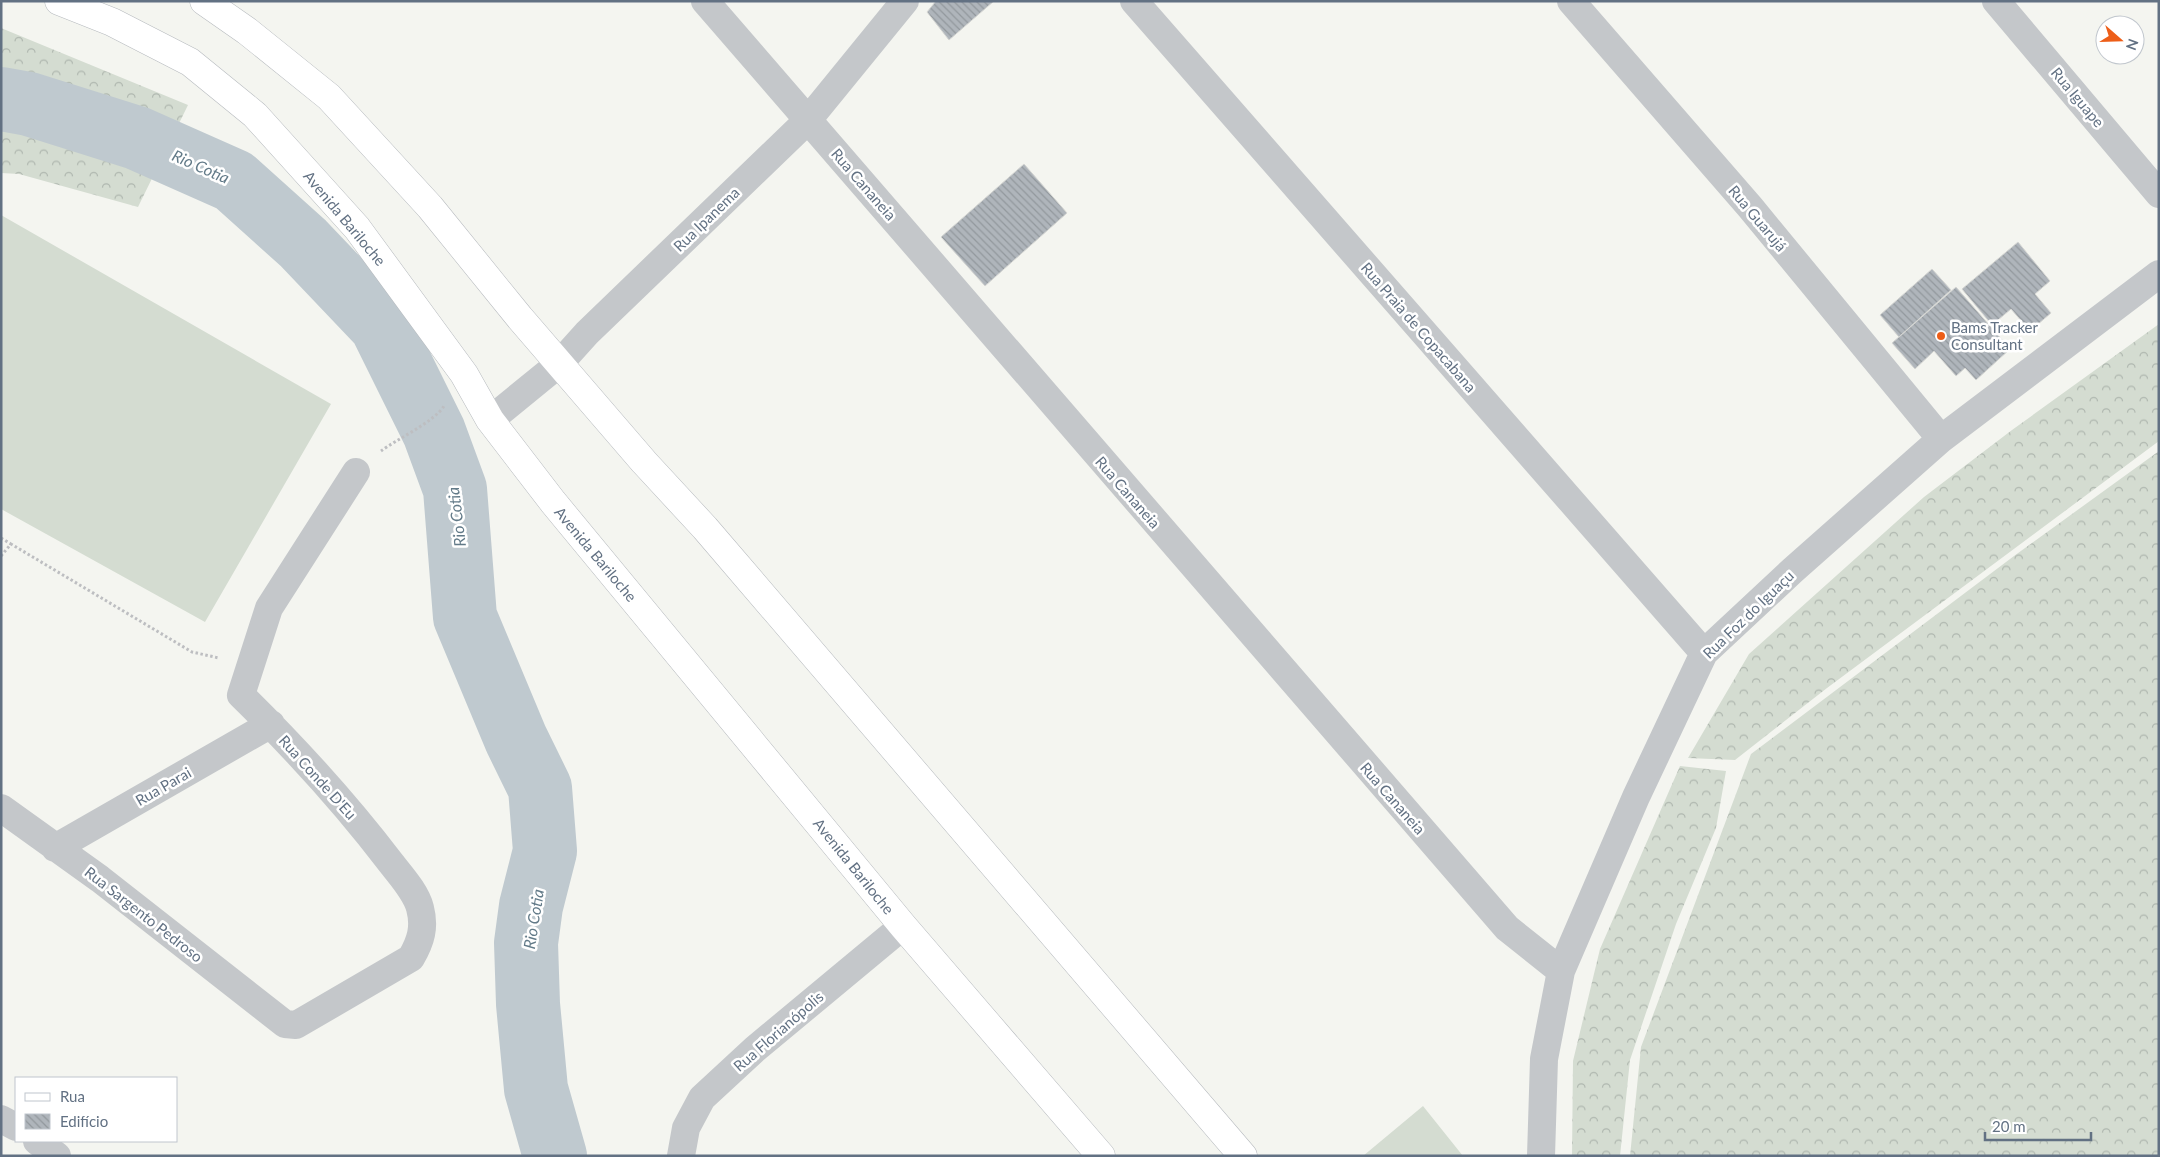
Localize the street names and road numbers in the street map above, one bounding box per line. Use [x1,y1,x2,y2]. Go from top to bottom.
street label: Rua Iguape [2048,63,2108,131]
street label: Rua Cananeia [828,144,900,224]
street label: Avenida Bariloche [300,167,390,269]
street label: Rua Guarujá [1725,181,1791,255]
street label: Rua Ipanema [669,183,743,255]
street label: Rua Praia de Copacabana [1358,258,1480,396]
street label: Rua Cananeia [1092,452,1164,532]
street label: Avenida Bariloche [551,503,641,605]
street label: Rua Foz do Iguaçu [1699,566,1797,662]
street label: Rua Conde D'Eu [276,731,360,823]
street label: Rua Cananeia [1357,758,1429,838]
street label: Rua Parai [132,763,194,809]
street label: Avenida Bariloche [810,814,898,918]
street label: Rua Sargento Pedroso [81,862,207,966]
street label: Rua Florianópolis [729,987,827,1075]

